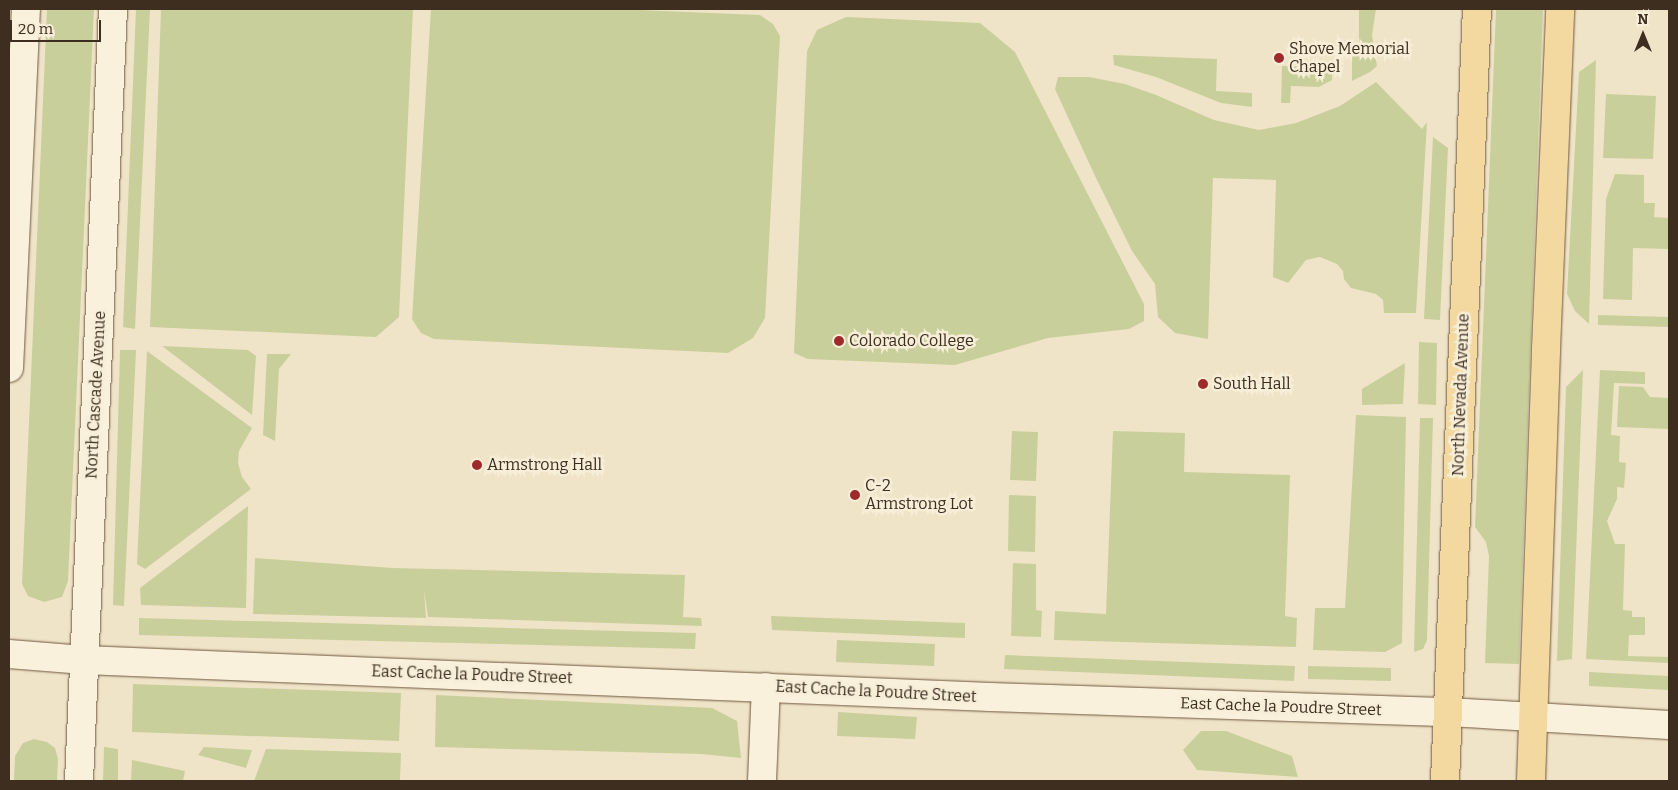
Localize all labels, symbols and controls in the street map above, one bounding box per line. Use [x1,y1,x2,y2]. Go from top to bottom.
scale bar [12,10,104,42]
north arrow [1618,10,1668,60]
text: N [1638,11,1648,28]
text: 20 m [18,20,53,38]
place label: Shove Memorial Chapel [1289,39,1410,77]
marker: Shove Memorial Chapel [1273,52,1285,64]
street label: North Cascade Avenue [82,311,110,479]
street label: North Nevada Avenue [1449,313,1473,477]
place label: Colorado College [849,331,974,351]
marker: Colorado College [833,335,845,347]
place label: South Hall [1213,374,1291,394]
marker: South Hall [1197,378,1209,390]
place label: Armstrong Hall [487,455,602,475]
marker: Armstrong Hall [471,459,483,471]
place label: C-2 Armstrong Lot [865,476,973,514]
marker: C-2 Armstrong Lot [849,489,861,501]
street label: East Cache la Poudre Street [371,662,573,688]
street label: East Cache la Poudre Street [775,677,977,707]
street label: East Cache la Poudre Street [1180,694,1382,720]

